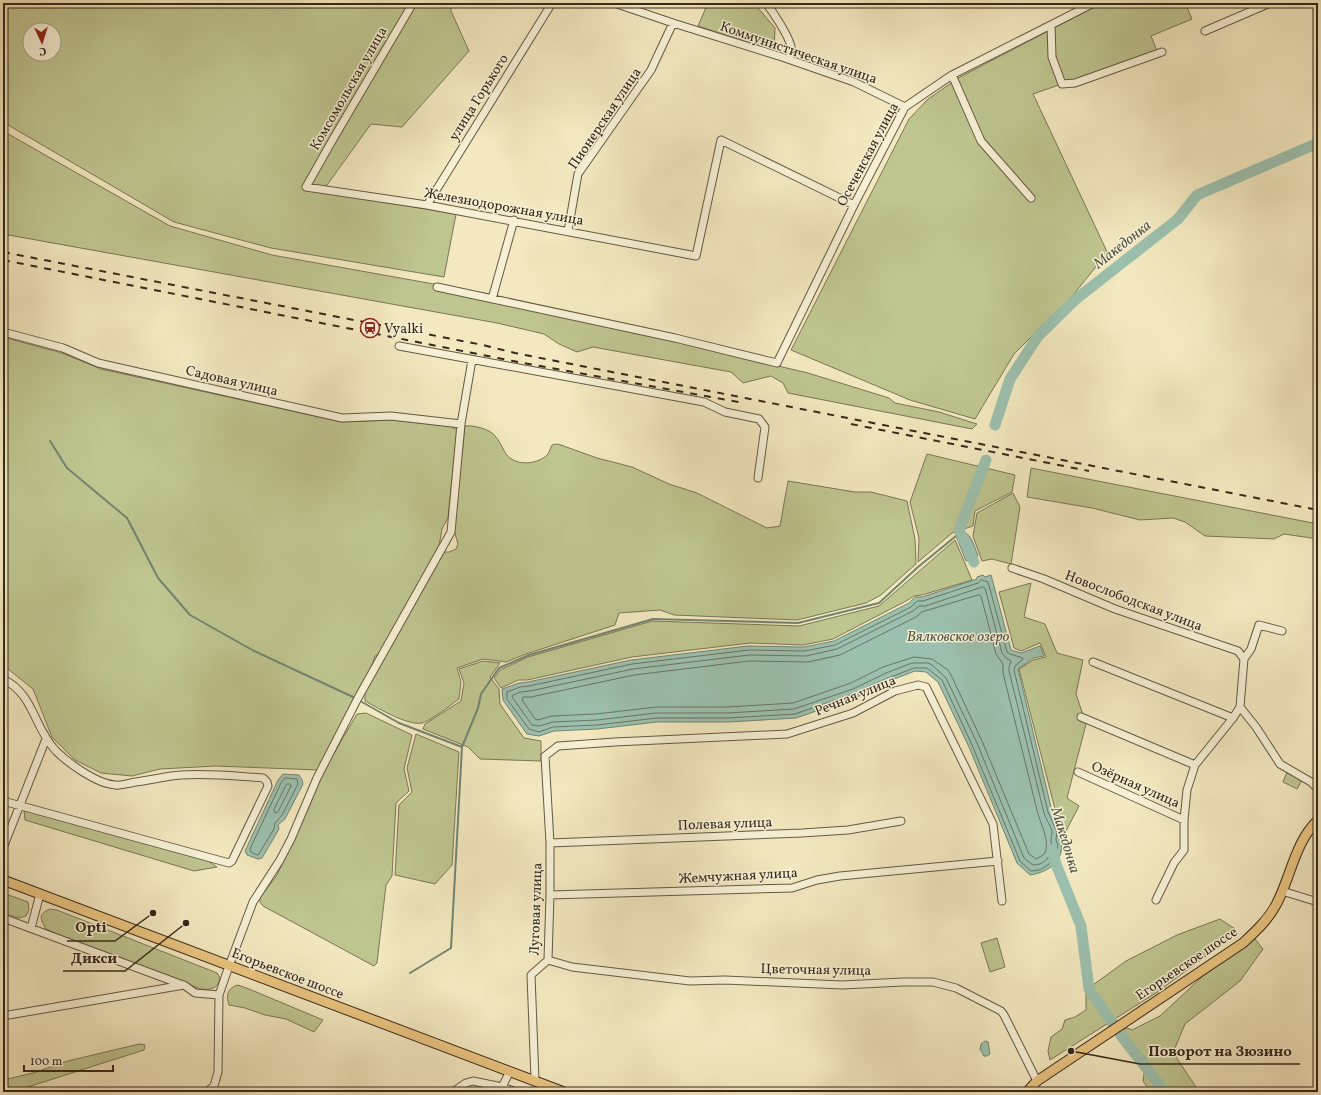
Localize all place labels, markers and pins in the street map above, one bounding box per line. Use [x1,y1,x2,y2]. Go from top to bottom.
station icon: Vyalki [359,317,381,339]
place label: Vyalki [384,320,423,339]
callout: Opti [67,914,115,941]
callout: Дикси [63,944,125,971]
callout: Поворот на Зюзино [1140,1037,1300,1064]

